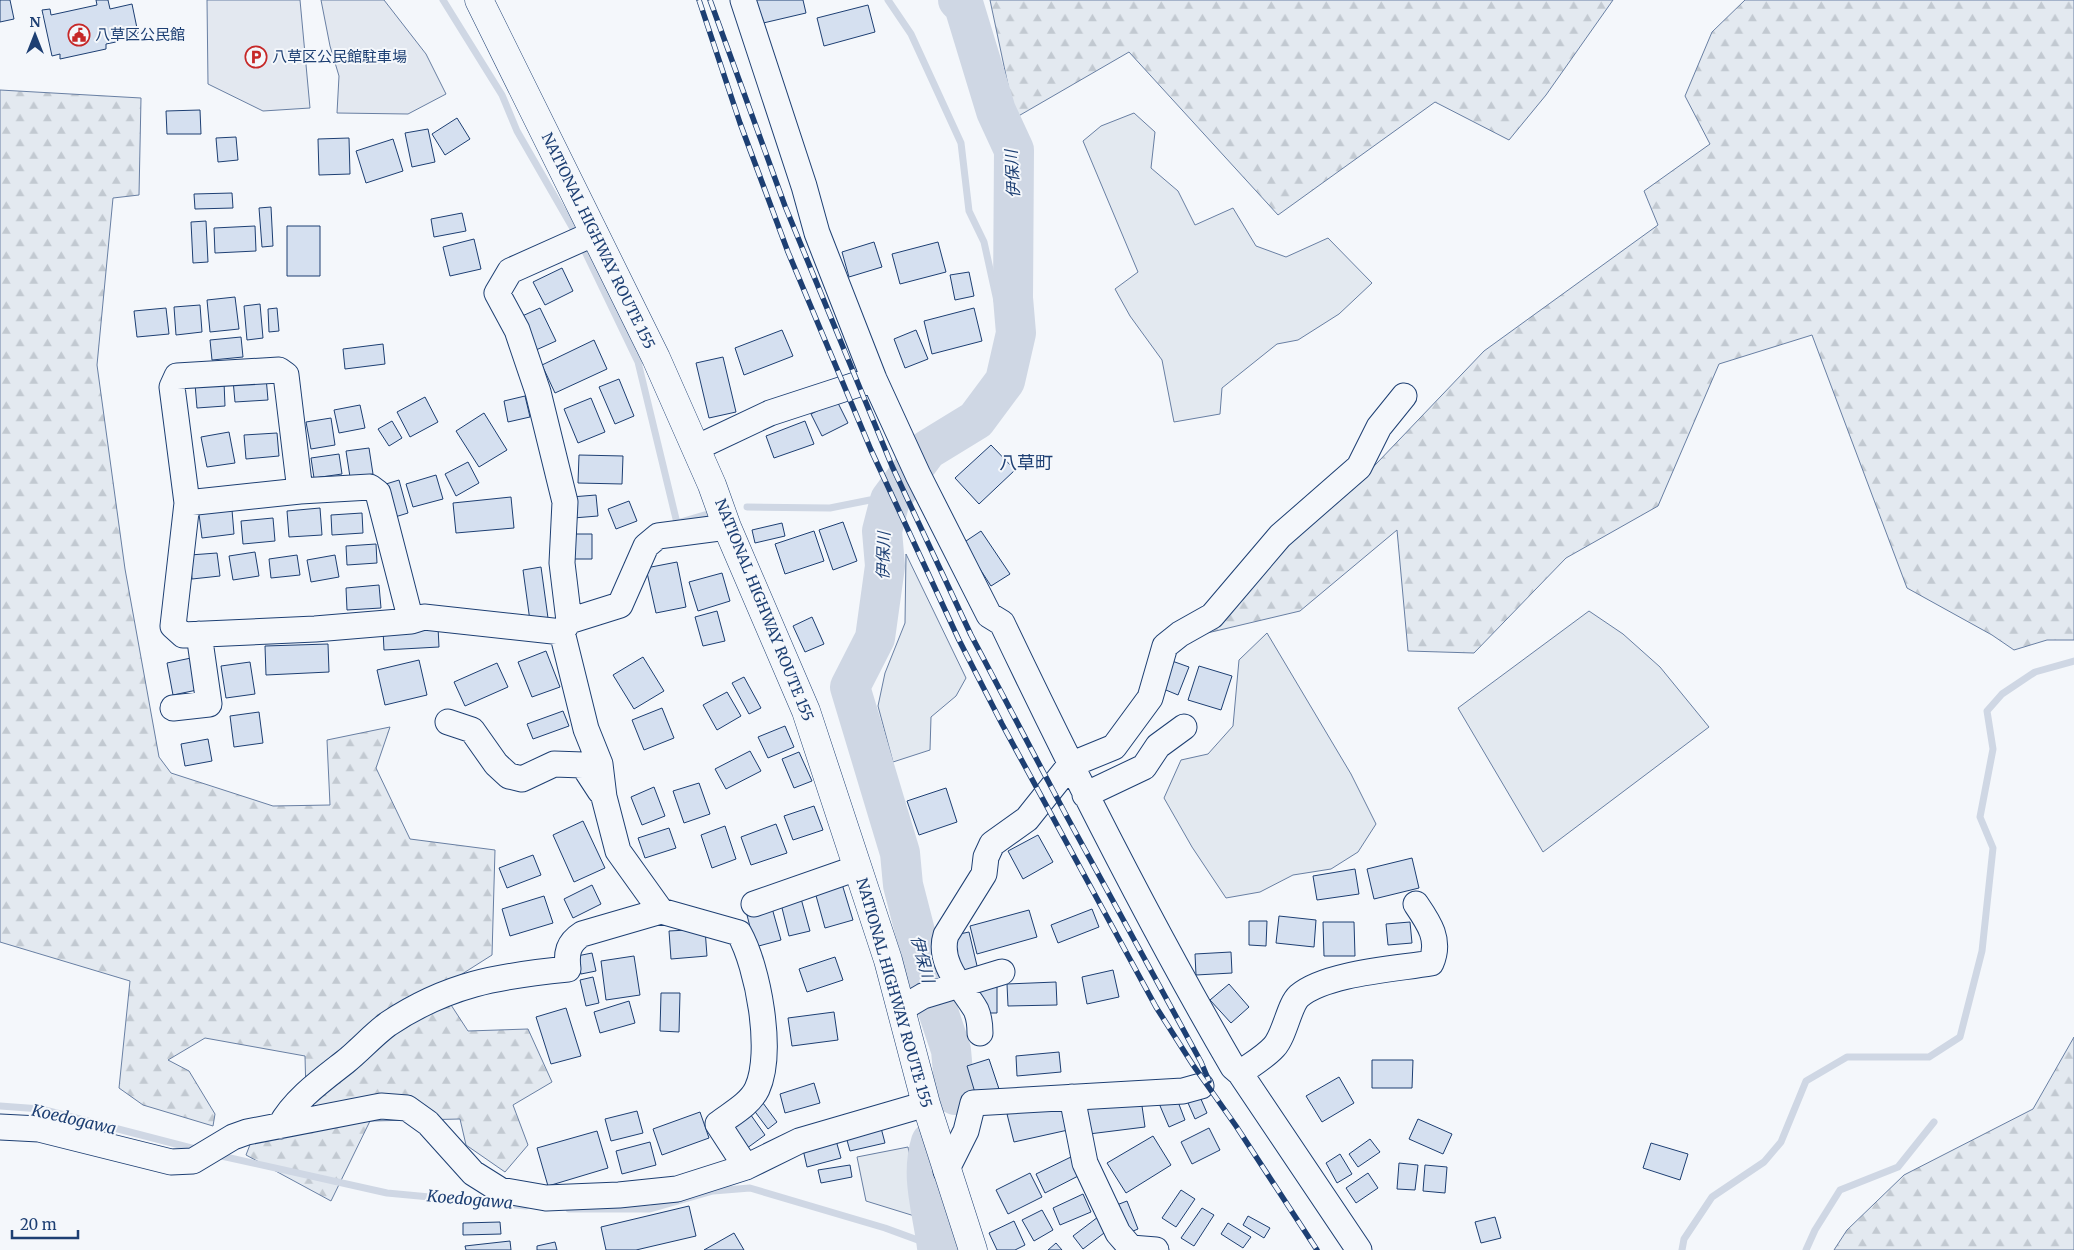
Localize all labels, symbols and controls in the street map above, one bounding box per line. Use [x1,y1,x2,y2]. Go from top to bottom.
north arrow [10,10,60,60]
text: N [29,13,41,31]
public building icon: 八草区公民館 [67,23,91,47]
place label: 八草区公民館 [95,25,185,44]
parking icon: 八草区公民館駐車場 [244,45,268,69]
place label: 八草区公民館駐車場 [272,47,407,66]
street label: NATIONAL HIGHWAY ROUTE 155 [538,130,659,352]
water label: 伊保川 [1001,148,1023,198]
district label: 八草町 [999,451,1053,474]
street label: NATIONAL HIGHWAY ROUTE 155 [711,496,818,724]
water label: 伊保川 [873,530,893,580]
street label: NATIONAL HIGHWAY ROUTE 155 [853,876,936,1110]
water label: 伊保川 [907,933,939,987]
water label: Koedogawa [29,1099,118,1138]
water label: Koedogawa [425,1185,514,1213]
scale bar [12,1208,79,1240]
text: 20 m [20,1215,57,1234]

